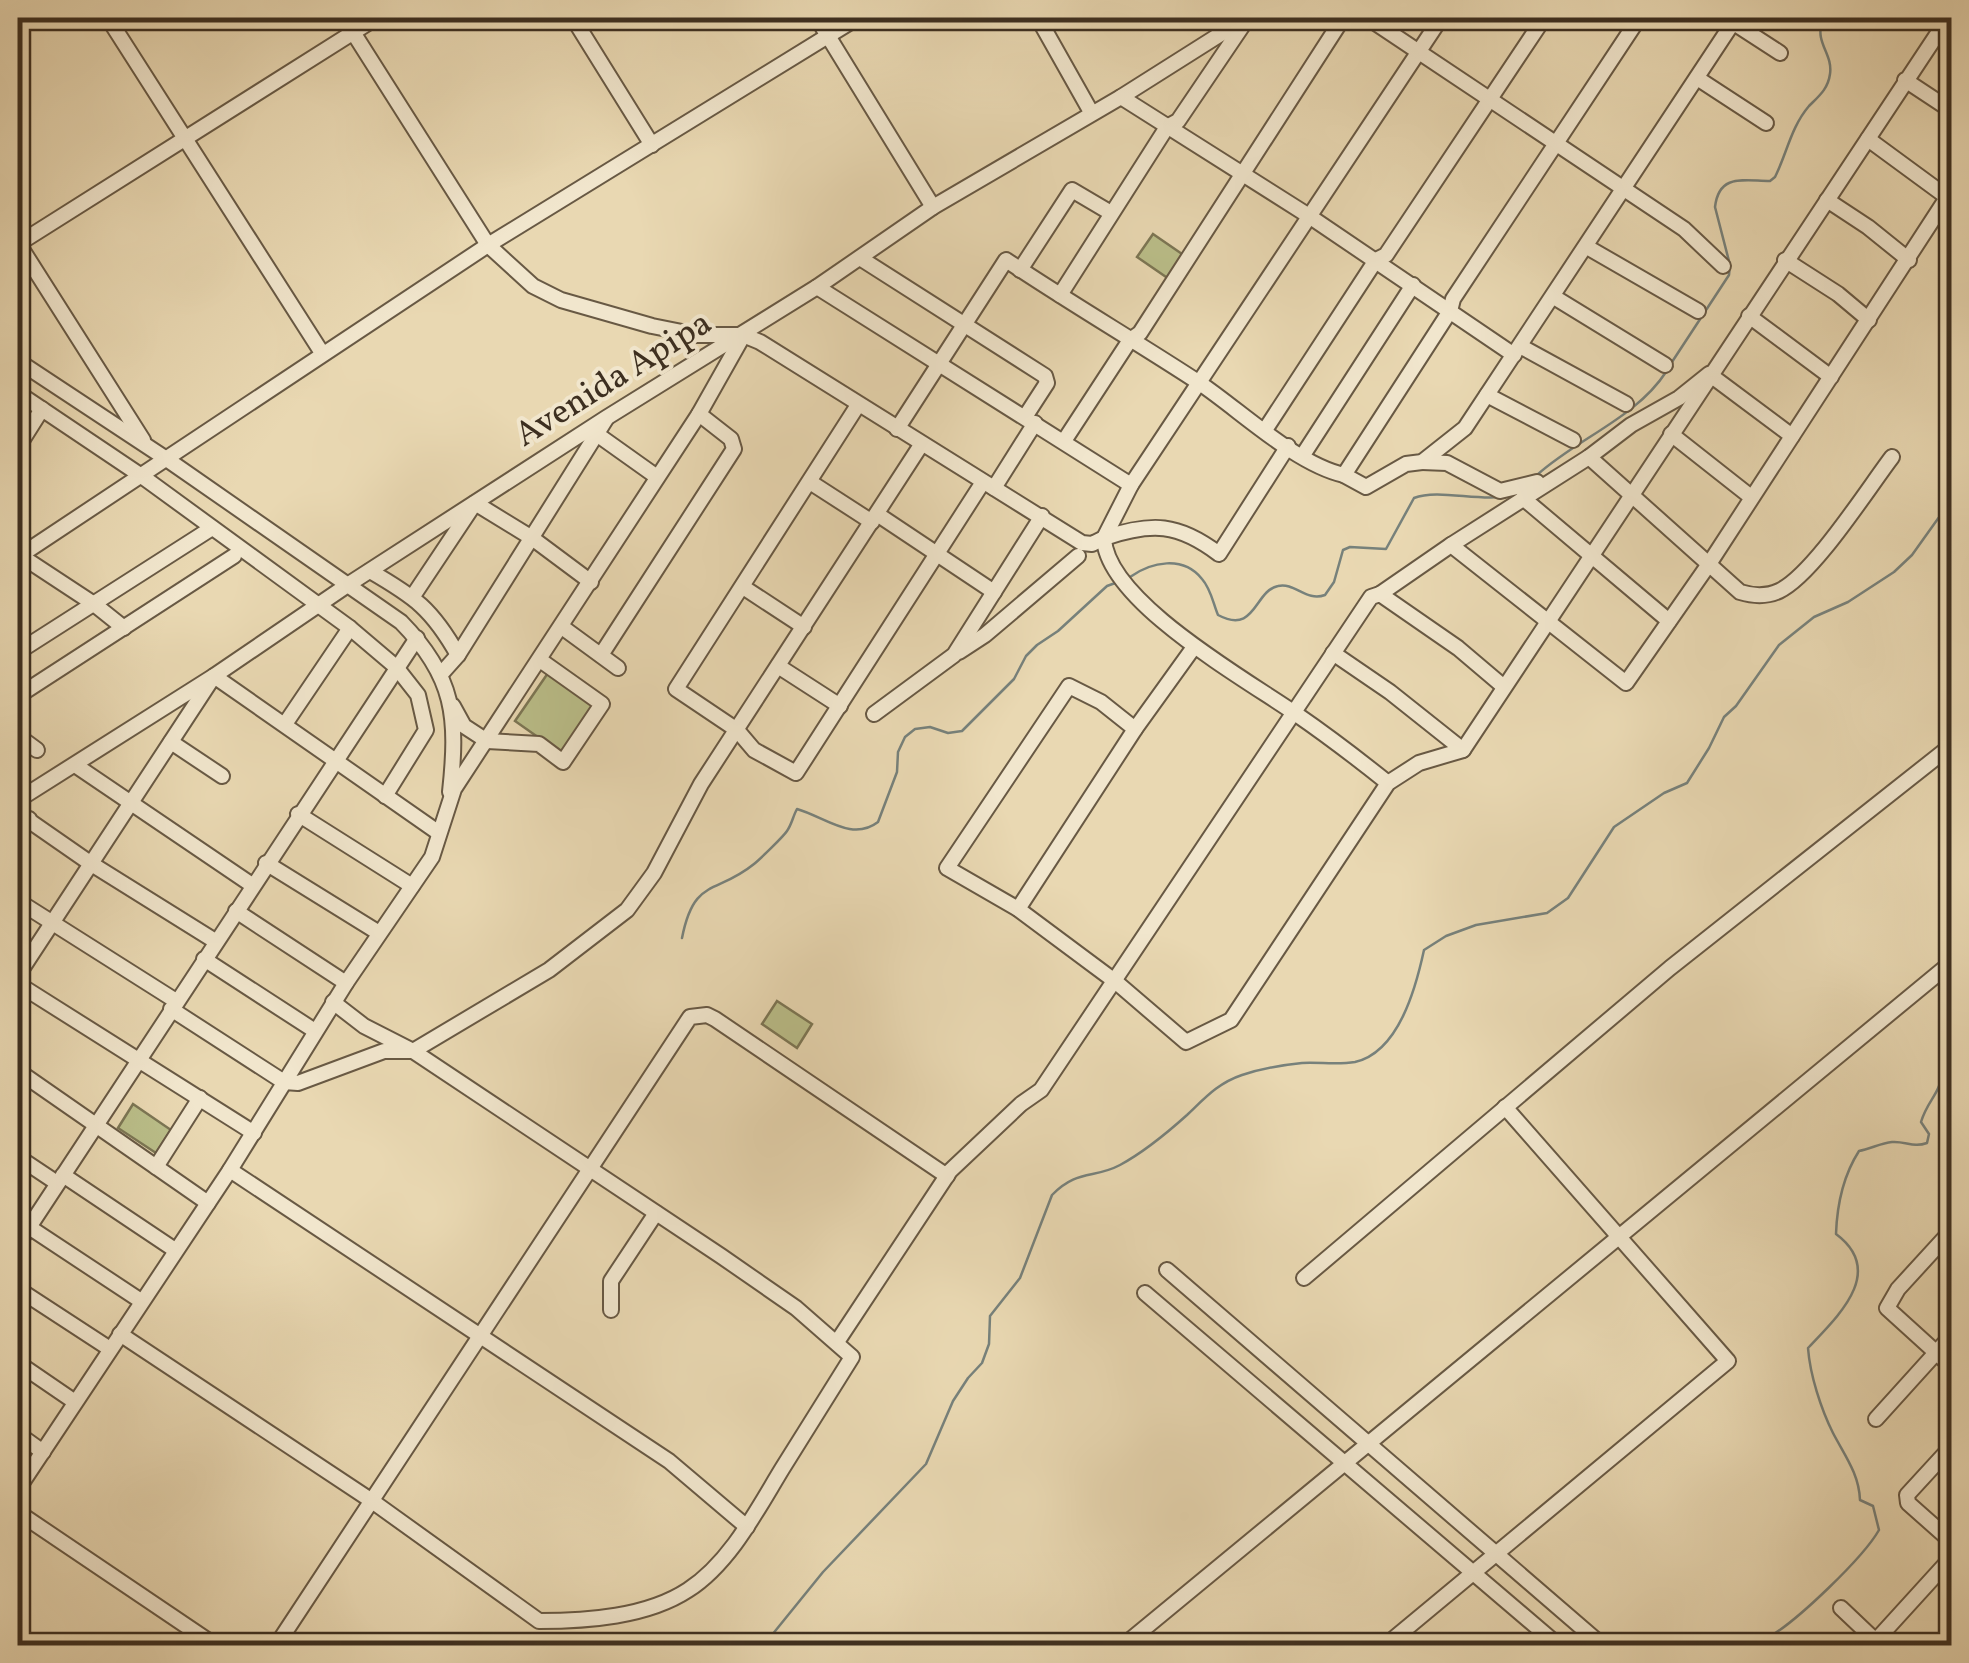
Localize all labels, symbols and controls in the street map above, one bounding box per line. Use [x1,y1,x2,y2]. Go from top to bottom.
street label: Avenida Apipa [506,300,722,460]

